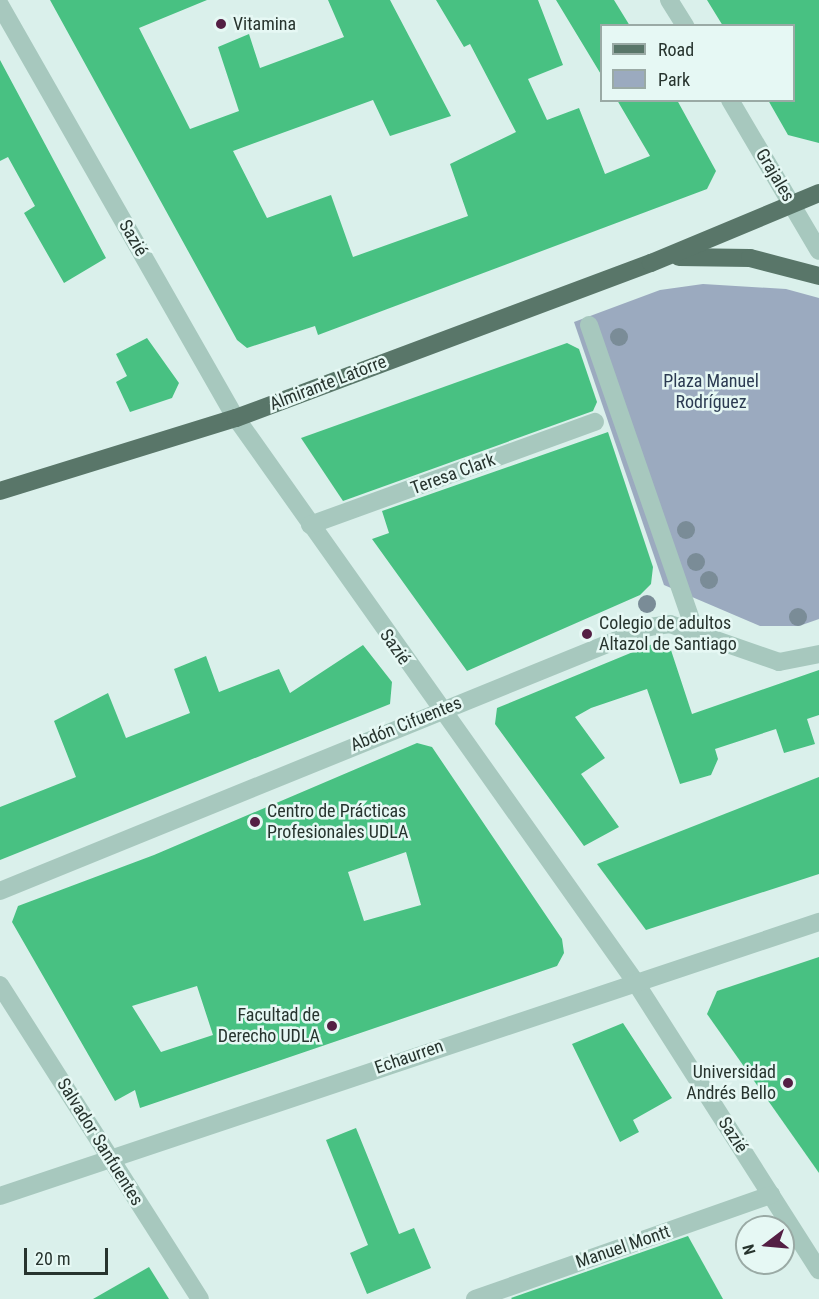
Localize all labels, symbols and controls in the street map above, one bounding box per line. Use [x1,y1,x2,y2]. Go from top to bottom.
place label: Vitamina [233,13,296,35]
marker: Vitamina [214,17,228,31]
legend [600,24,795,102]
text: Road [658,39,694,60]
text: Park [658,69,690,90]
street label: Grajales [751,145,799,205]
street label: Sazié [114,216,152,260]
street label: Almirante Latorre [267,351,389,415]
park label: Plaza Manuel Rodríguez [663,371,759,413]
street label: Teresa Clark [408,449,498,499]
place label: Colegio de adultos Altazol de Santiago [599,613,737,656]
street label: Sazié [375,625,415,669]
marker: Colegio de adultos Altazol de Santiago [580,627,594,641]
street label: Abdón Cifuentes [347,692,465,756]
place label: Centro de Prácticas Profesionales UDLA [267,801,408,844]
marker: Centro de Prácticas Profesionales UDLA [248,815,262,829]
place label: Facultad de Derecho UDLA [218,1005,320,1048]
marker: Facultad de Derecho UDLA [325,1019,339,1033]
street label: Echaurren [372,1035,446,1079]
place label: Universidad Andrés Bello [686,1062,776,1104]
street label: Salvador Sanfuentes [52,1074,148,1210]
marker: Universidad Andrés Bello [781,1076,795,1090]
street label: Sazié [713,1113,753,1157]
north arrow [735,1215,795,1275]
street label: Manuel Montt [573,1221,673,1273]
scale bar [27,1236,111,1274]
text: N [739,1242,760,1257]
text: 20 m [35,1248,70,1269]

